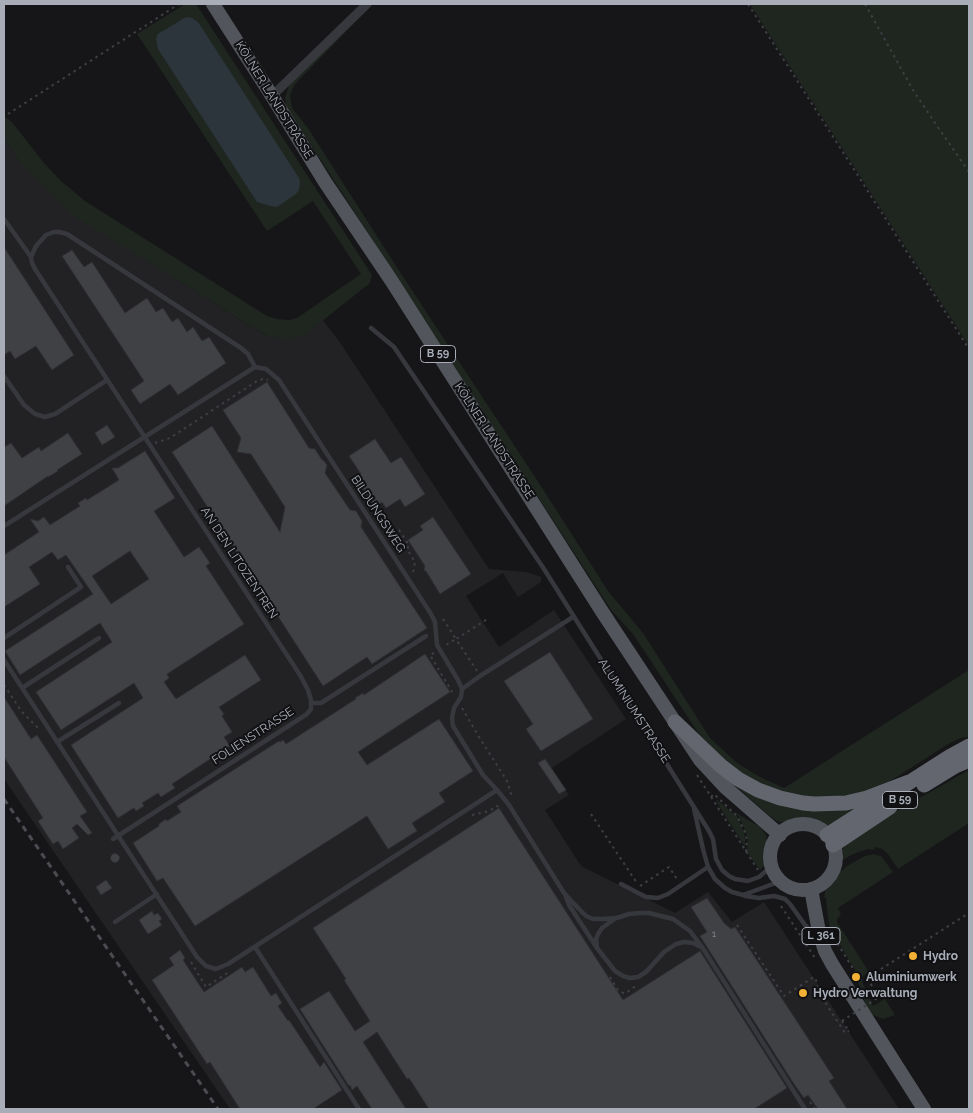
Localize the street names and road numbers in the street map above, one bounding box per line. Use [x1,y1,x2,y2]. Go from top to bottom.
street label: KÖLNER LANDSTRASSE [232,39,316,161]
road number: B 59 [420,346,456,362]
street label: KÖLNER LANDSTRASSE [451,380,537,502]
street label: BILDUNGSWEG [348,473,408,555]
street label: AN DEN LITOZENTREN [197,504,281,622]
street label: ALUMINIUMSTRASSE [595,656,673,766]
street label: FOLIENSTRASSE [209,704,297,768]
road number: B 59 [882,792,918,808]
road number: L 361 [802,928,840,944]

